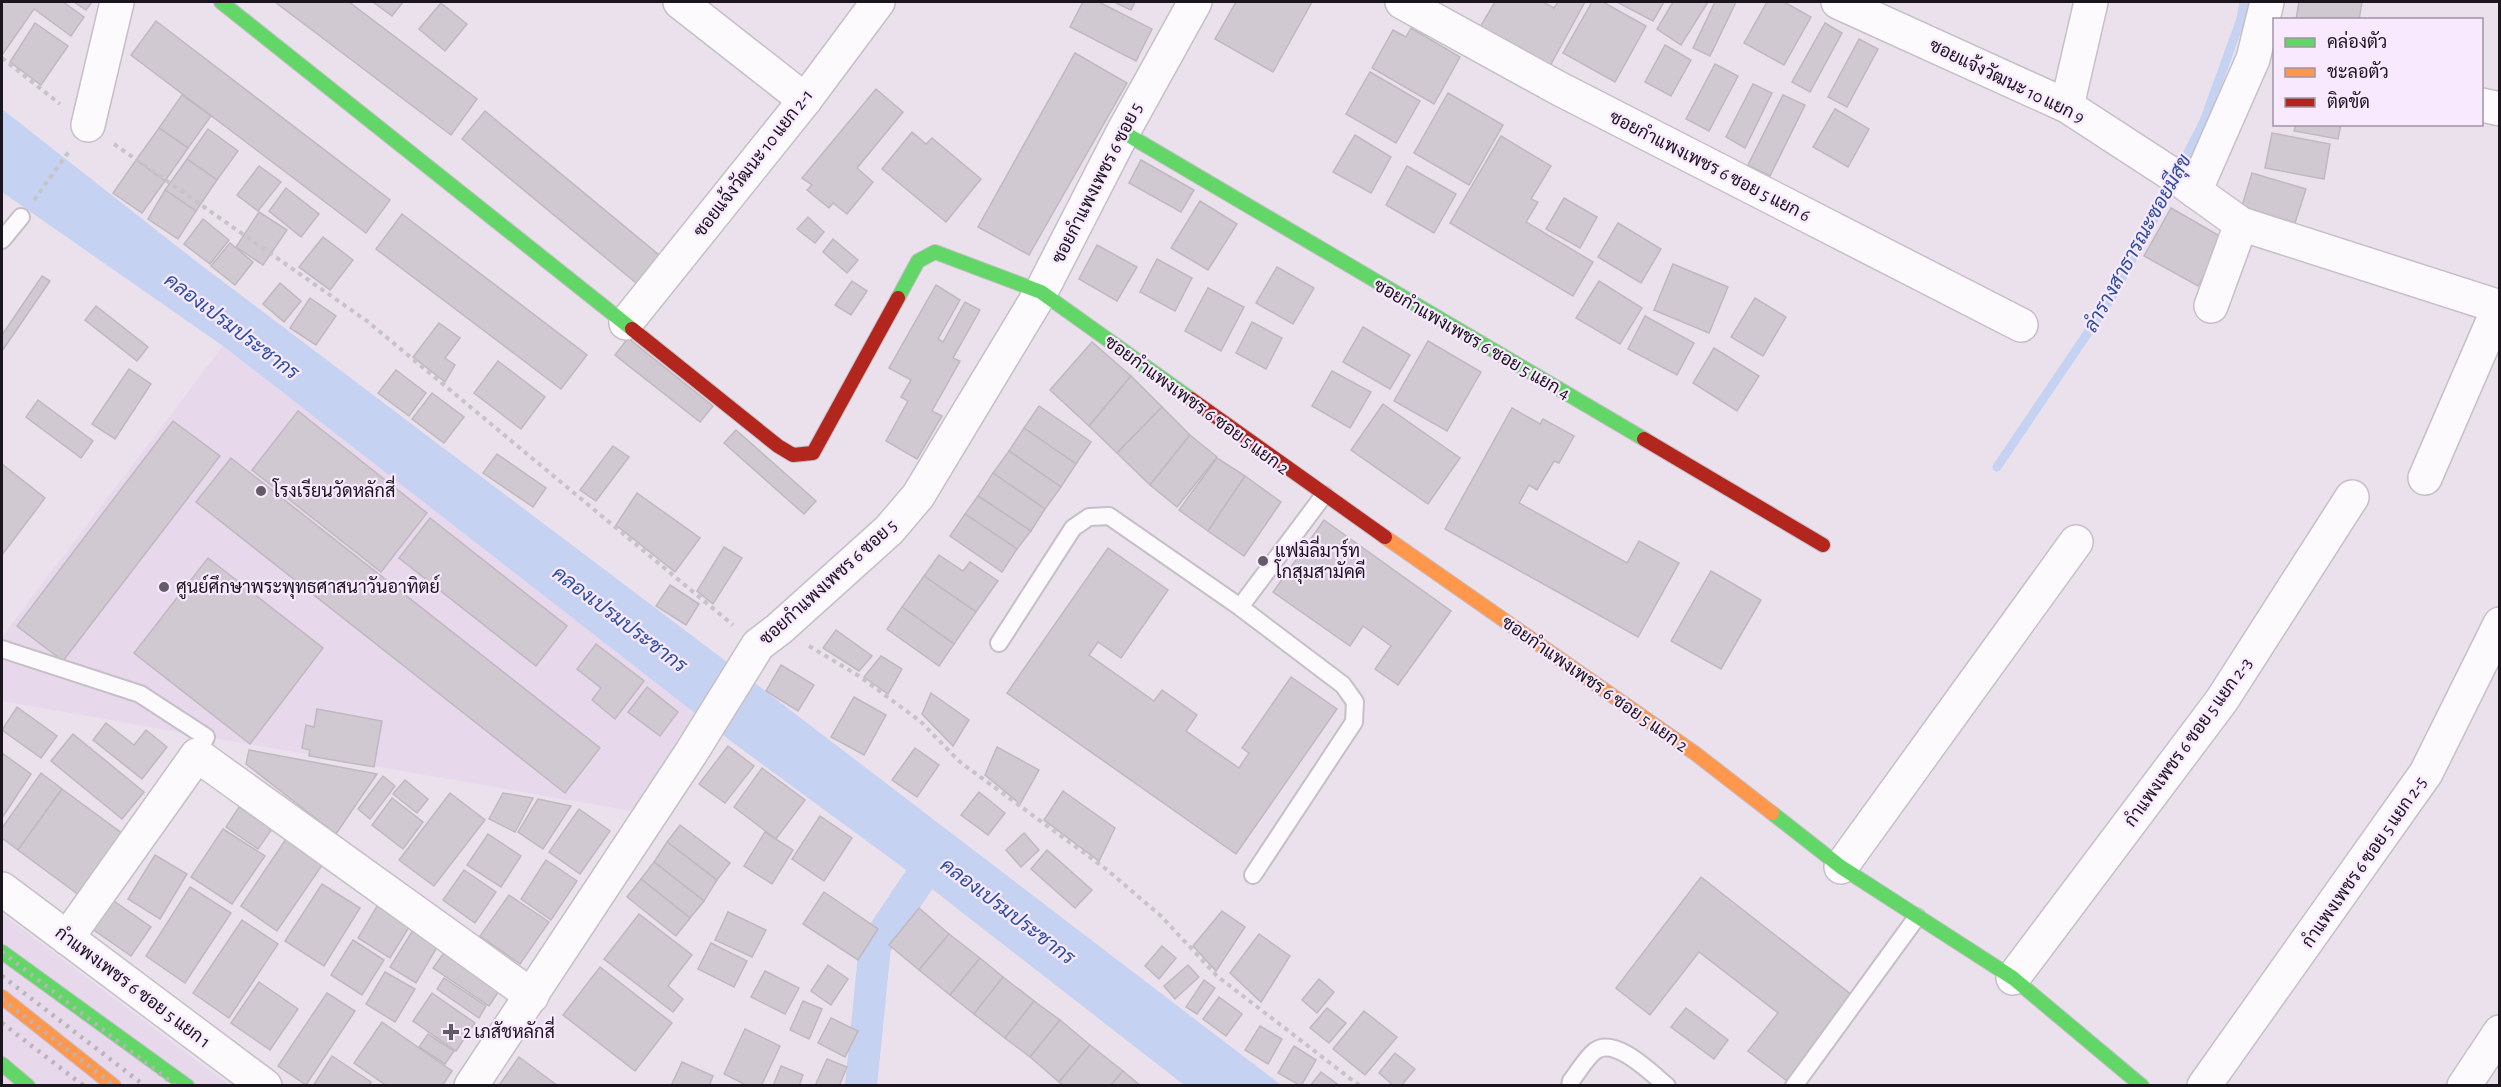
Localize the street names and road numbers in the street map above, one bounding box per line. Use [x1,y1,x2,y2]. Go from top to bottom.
street label: ซอยแจ้งวัฒนะ 10 แยก 9 [1926,33,2089,127]
street label: ซอยแจ้งวัฒนะ 10 แยก 2-1 [688,84,817,241]
street label: ซอยกำแพงเพชร 6 ซอย 5 [1048,99,1146,267]
street label: ซอยกำแพงเพชร 6 ซอย 5 แยก 6 [1606,106,1814,226]
street label: ซอยกำแพงเพชร 6 ซอย 5 แยก 4 [1370,275,1574,404]
street label: ซอยกำแพงเพชร 6 ซอย 5 แยก 2 [1101,331,1293,479]
street label: ซอยกำแพงเพชร 6 ซอย 5 [755,515,901,649]
street label: ซอยกำแพงเพชร 6 ซอย 5 แยก 2 [1498,612,1692,756]
street label: กำแพงเพชร 6 ซอย 5 แยก 2-3 [2120,654,2256,830]
street label: กำแพงเพชร 6 ซอย 5 แยก 2-5 [2297,773,2431,951]
street label: กำแพงเพชร 6 ซอย 5 แยก 1 [52,922,214,1052]

